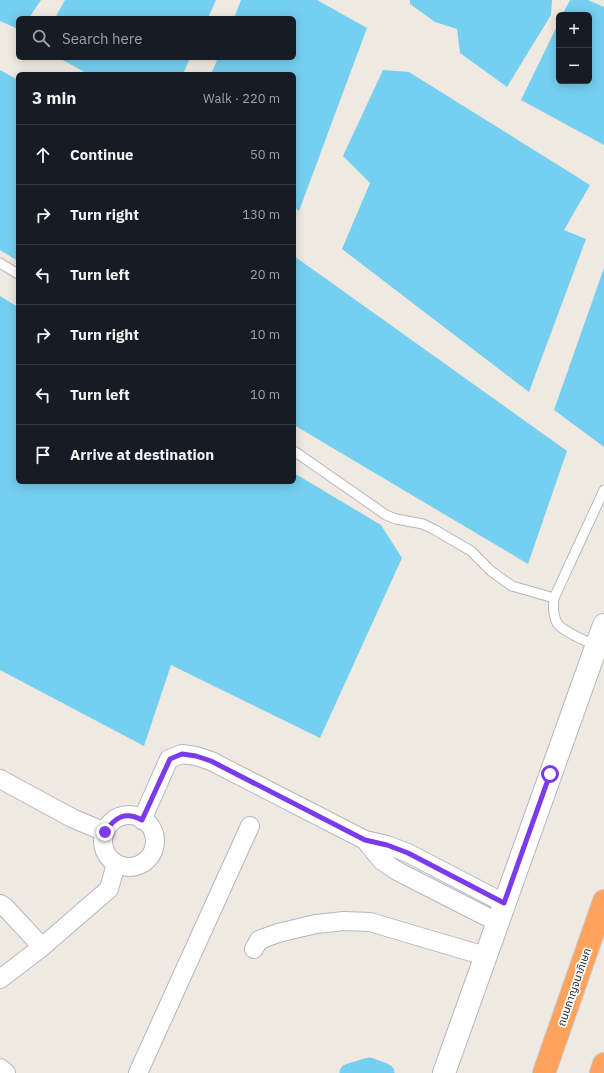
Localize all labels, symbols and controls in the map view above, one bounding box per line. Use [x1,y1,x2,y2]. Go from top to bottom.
map controls [556,12,592,84]
button: + [556,12,592,48]
search box [16,16,296,60]
icon: search [30,27,52,49]
text: Search here [62,29,142,48]
button: − [556,48,592,84]
text: 3 min [32,87,76,109]
text: Walk · 220 m [203,90,280,107]
icon: ahead [32,144,54,166]
text: Continue [70,145,134,164]
text: 50 m [250,146,280,163]
icon: right [32,204,54,226]
text: Turn right [70,205,139,224]
text: 130 m [242,206,280,223]
icon: left [32,264,54,286]
text: Turn left [70,265,130,284]
text: 20 m [250,266,280,283]
icon: right [32,324,54,346]
text: Turn right [70,325,139,344]
text: 10 m [250,326,280,343]
icon: left [32,384,54,406]
text: Turn left [70,385,130,404]
text: 10 m [250,386,280,403]
icon: arrive [32,444,54,466]
text: Arrive at destination [70,445,214,464]
route start [541,765,559,783]
route end [96,823,114,841]
street label: ถนนกาญจนาภิเษก [554,946,594,1028]

